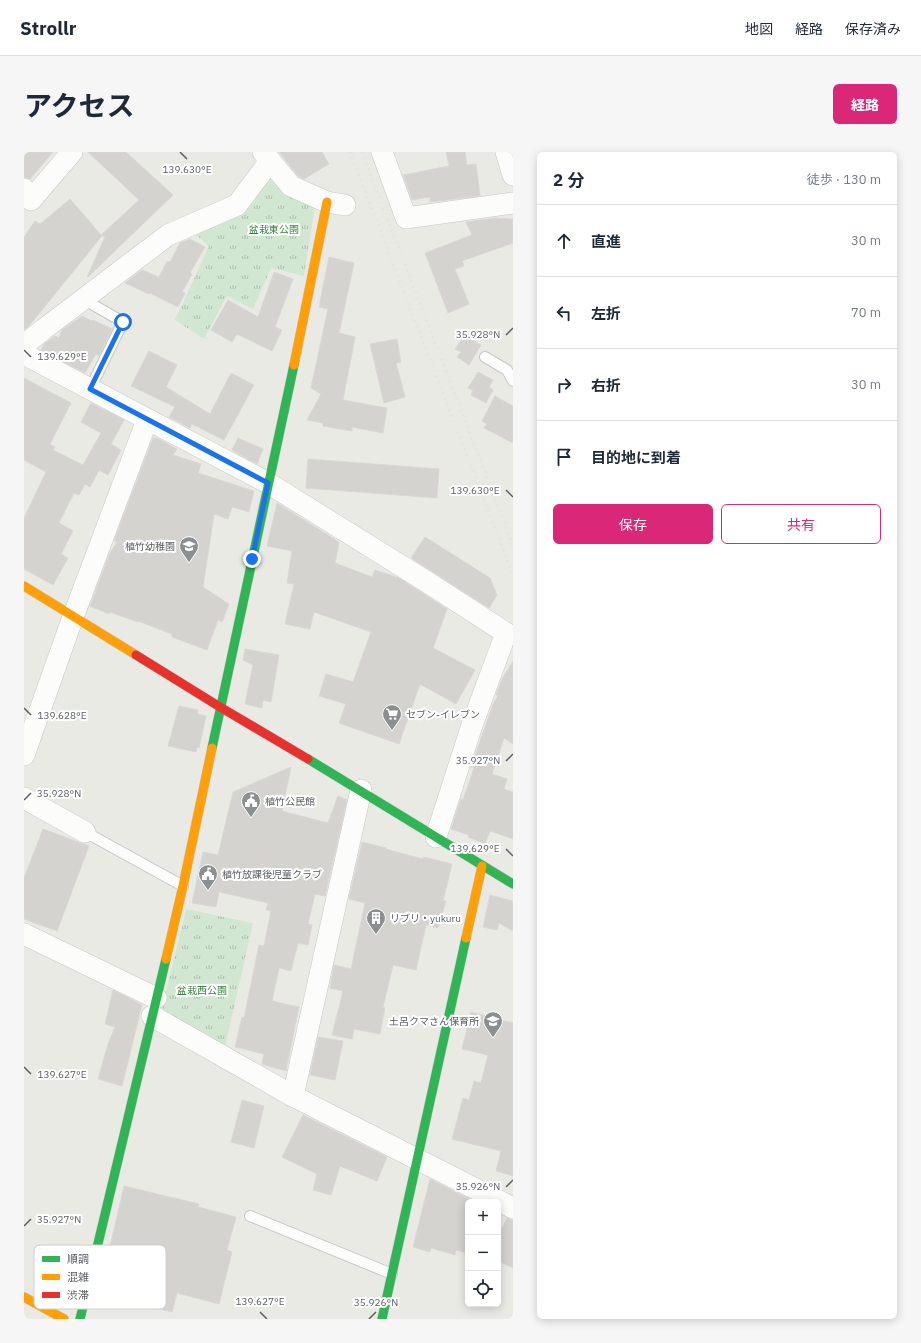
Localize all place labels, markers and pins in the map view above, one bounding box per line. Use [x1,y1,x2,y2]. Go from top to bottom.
school or university icon: 植竹幼稚園 [178,535,200,563]
place label: 植竹幼稚園 [125,540,175,553]
supermarket icon: セブン-イレブン [381,703,403,731]
place label: セブン-イレブン [406,708,480,721]
public building icon: 植竹公民館 [240,790,262,818]
place label: 植竹公民館 [265,795,315,808]
public building icon: 植竹放課後児童クラブ [197,863,219,891]
place label: 植竹放課後児童クラブ [222,868,322,881]
building icon: リブリ・yukuru [365,907,387,935]
place label: リブリ・yukuru [390,912,461,925]
school or university icon: 土呂クマさん保育所 [482,1010,504,1038]
place label: 土呂クマさん保育所 [389,1015,479,1028]

